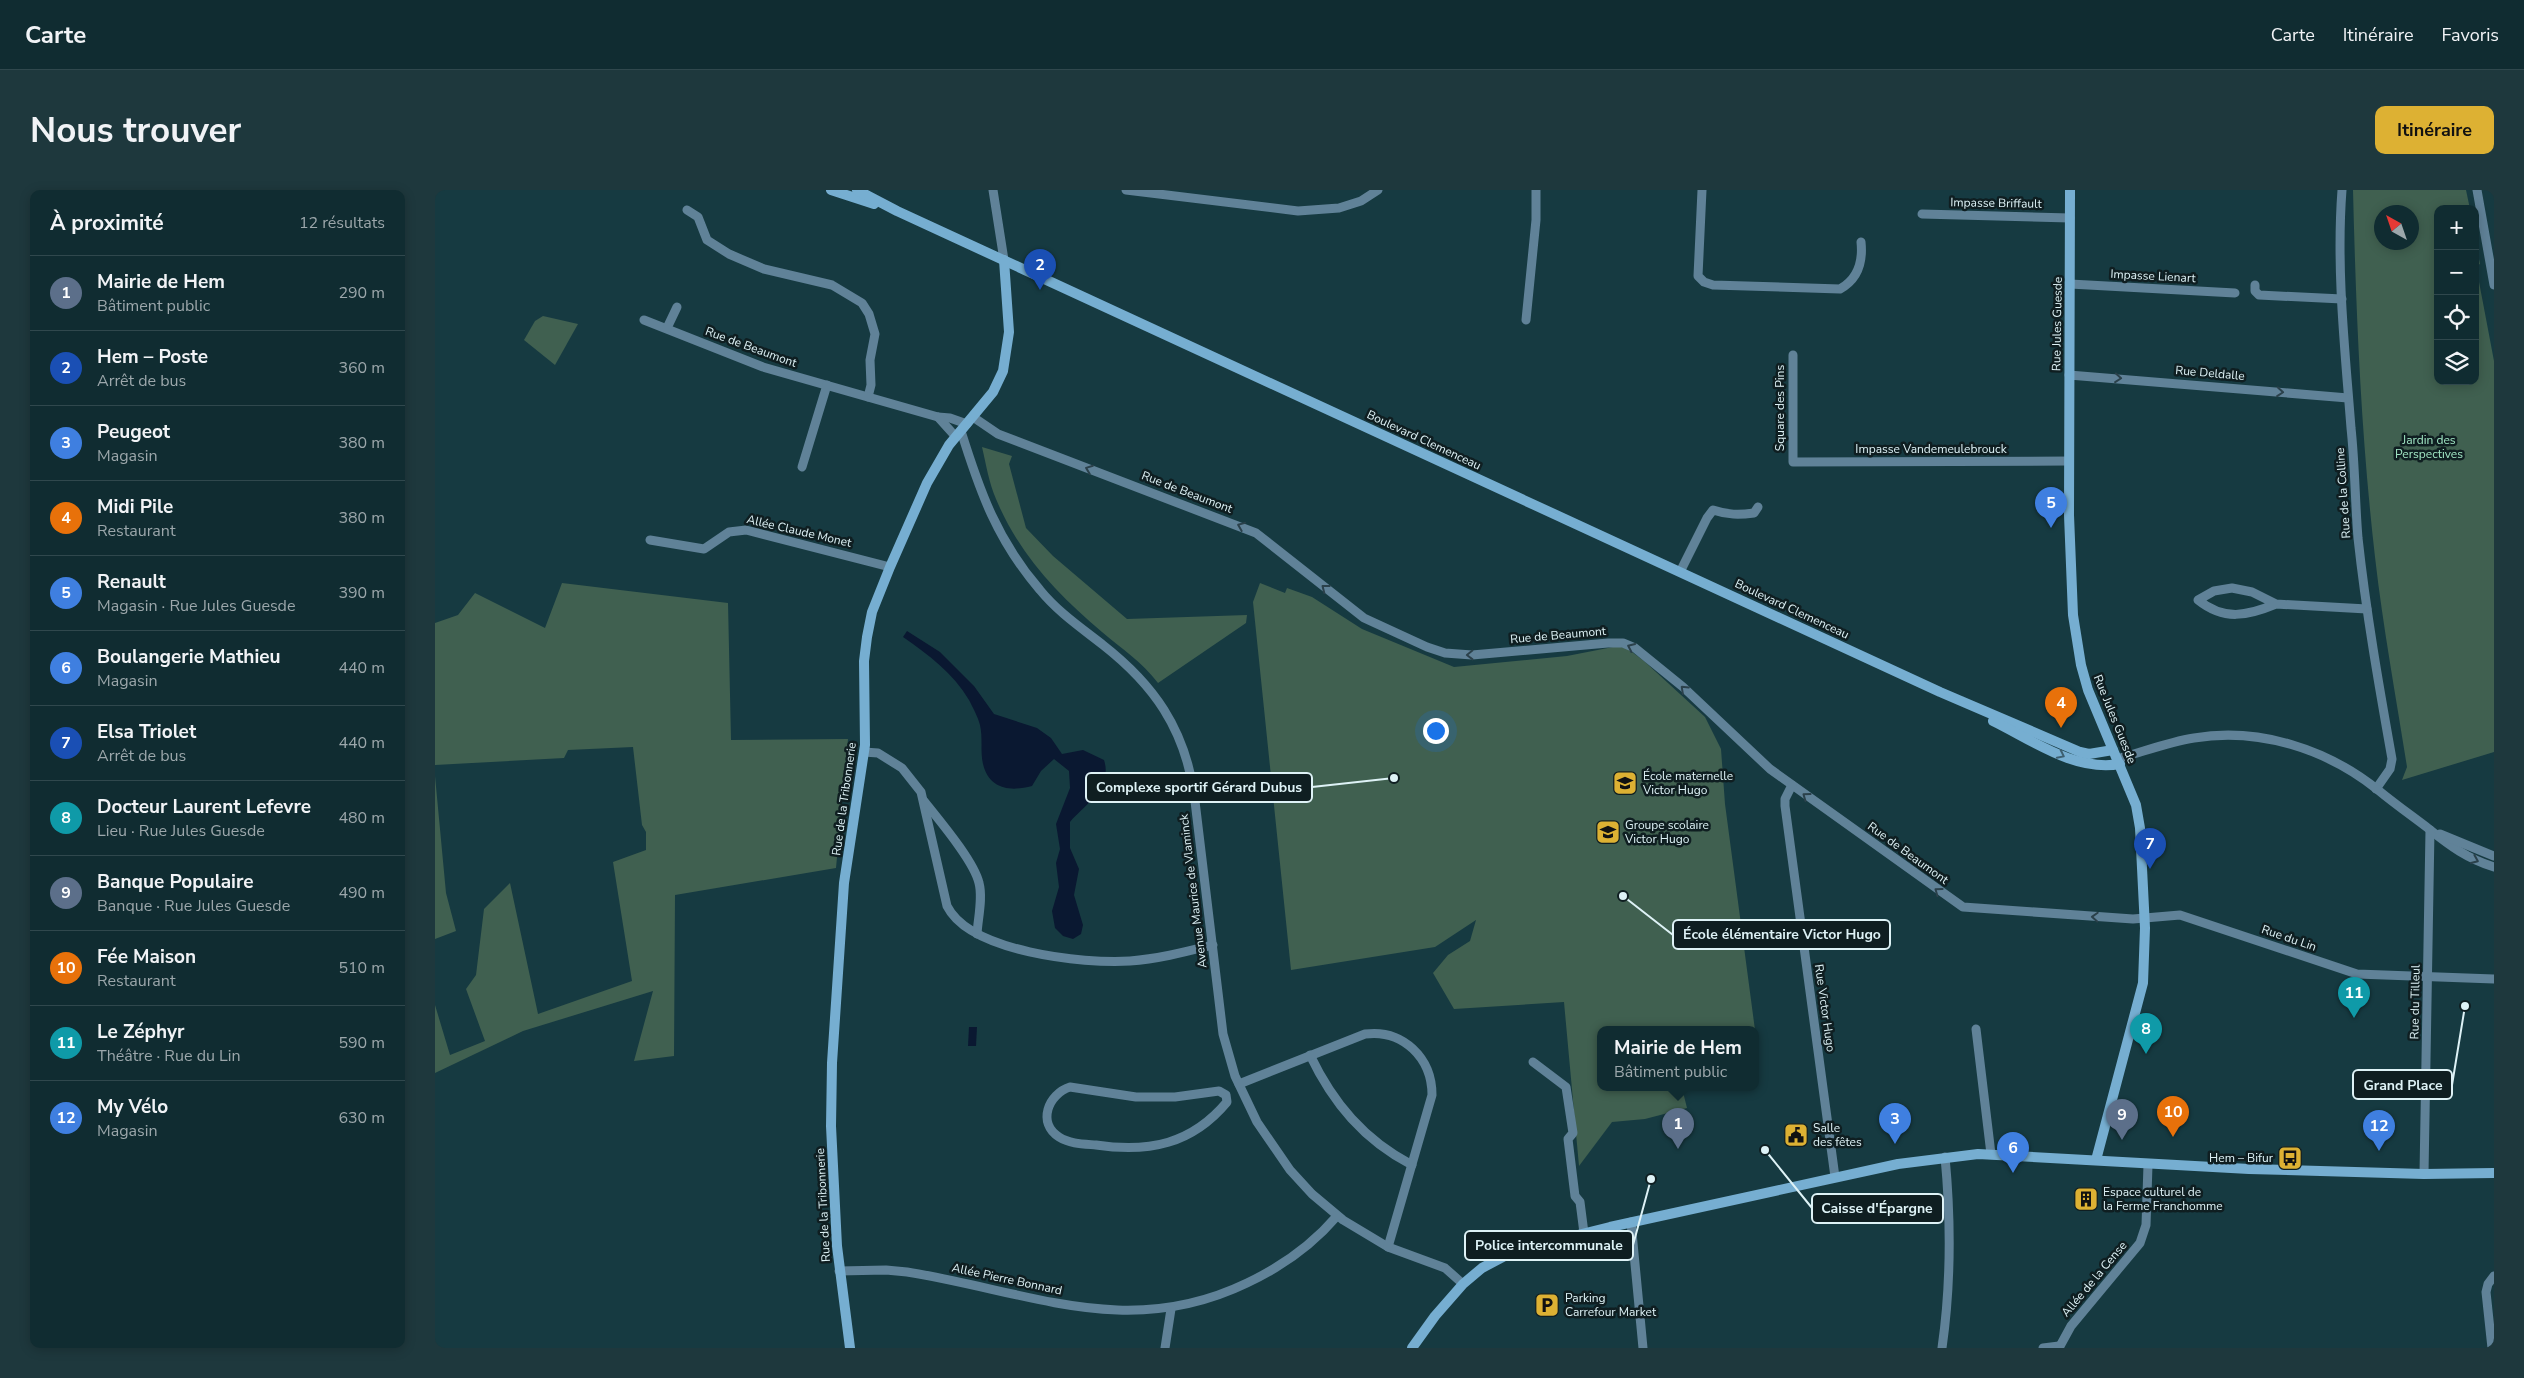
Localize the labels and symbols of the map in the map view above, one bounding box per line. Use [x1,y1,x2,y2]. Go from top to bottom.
street label: Impasse Briffault [1950,194,2043,212]
north arrow [2374,205,2419,250]
pin: 2 [1024,249,1056,290]
street label: Impasse Lienart [2110,266,2197,286]
street label: Rue Jules Guesde [2048,277,2066,371]
street label: Rue de Beaumont [703,323,800,371]
street label: Rue Deldalle [2175,362,2245,384]
street label: Square des Pins [1772,365,1788,451]
one-way arrow [2114,372,2122,383]
one-way arrow [2276,386,2284,397]
street label: Boulevard Clemenceau [1364,406,1484,474]
park label: Jardin des Perspectives [2395,432,2463,462]
street label: Impasse Vandemeulebrouck [1855,441,2008,457]
street label: Rue de la Colline [2332,447,2354,539]
one-way arrow [1085,465,1094,475]
street label: Rue de Beaumont [1139,467,1236,517]
pin: 5 [2035,487,2067,528]
street label: Allée Claude Monet [745,511,854,551]
one-way arrow [1237,522,1246,533]
street label: Boulevard Clemenceau [1732,575,1852,643]
one-way arrow [1322,585,1331,594]
street label: Rue de Beaumont [1509,623,1607,647]
one-way arrow [1627,642,1636,653]
one-way arrow [1466,650,1474,660]
street label: Rue Jules Guesde [2090,672,2140,766]
one-way arrow [1681,685,1690,694]
pin: 4 [2045,687,2077,728]
your location [1423,718,1449,744]
street label: Rue de la Tribonnerie [828,741,860,857]
one-way arrow [2056,749,2065,759]
place label: École maternelle Victor Hugo [1642,768,1733,798]
school or university icon: École maternelle Victor Hugo [1612,770,1638,796]
callout: Complexe sportif Gérard Dubus [1086,773,1312,802]
text: Complexe sportif Gérard Dubus [1096,778,1302,797]
one-way arrow [1803,793,1812,801]
street label: Avenue Maurice de Vlaminck [1175,812,1210,969]
place label: Groupe scolaire Victor Hugo [1624,817,1709,847]
street label: Rue de Beaumont [1864,818,1952,888]
school or university icon: Groupe scolaire Victor Hugo [1595,819,1621,845]
pin: 7 [2134,828,2166,869]
one-way arrow [2470,854,2479,865]
one-way arrow [1935,888,1944,896]
one-way arrow [2091,911,2099,922]
callout: École élémentaire Victor Hugo [1673,920,1890,949]
street label: Rue du Lin [2259,921,2319,955]
text: École élémentaire Victor Hugo [1683,925,1881,944]
street label: Rue Victor Hugo [1811,963,1839,1053]
street label: Rue du Tilleul [2406,964,2424,1040]
pin: 11 [2338,977,2370,1018]
pin: 8 [2130,1013,2162,1054]
callout: Grand Place [2353,1070,2452,1099]
text: Grand Place [2363,1076,2443,1095]
pin: 10 [2157,1096,2189,1137]
pin: 9 [2106,1099,2138,1140]
pin: 3 [1879,1103,1911,1144]
pin: 1 [1662,1108,1694,1149]
pin: 12 [2363,1110,2395,1151]
place label: Salle des fêtes [1813,1120,1862,1150]
public building icon: Salle des fêtes [1783,1122,1809,1148]
pin: 6 [1997,1132,2029,1173]
bus stop icon: Hem – Bifur [2277,1145,2303,1171]
street label: Rue de la Tribonnerie [812,1148,834,1262]
place label: Hem – Bifur [2209,1150,2274,1166]
place label: Espace culturel de la Ferme Franchomme [2103,1184,2223,1214]
building icon: Espace culturel de la Ferme Franchomme [2073,1186,2099,1212]
callout: Caisse d'Épargne [1812,1194,1943,1223]
text: Caisse d'Épargne [1821,1199,1933,1218]
callout: Police intercommunale [1465,1231,1633,1260]
text: Police intercommunale [1475,1236,1623,1255]
street label: Allée de la Cense [2058,1238,2130,1320]
street label: Allée Pierre Bonnard [950,1259,1064,1299]
place label: Parking Carrefour Market [1565,1290,1657,1320]
parking icon: Parking Carrefour Market [1534,1292,1560,1318]

